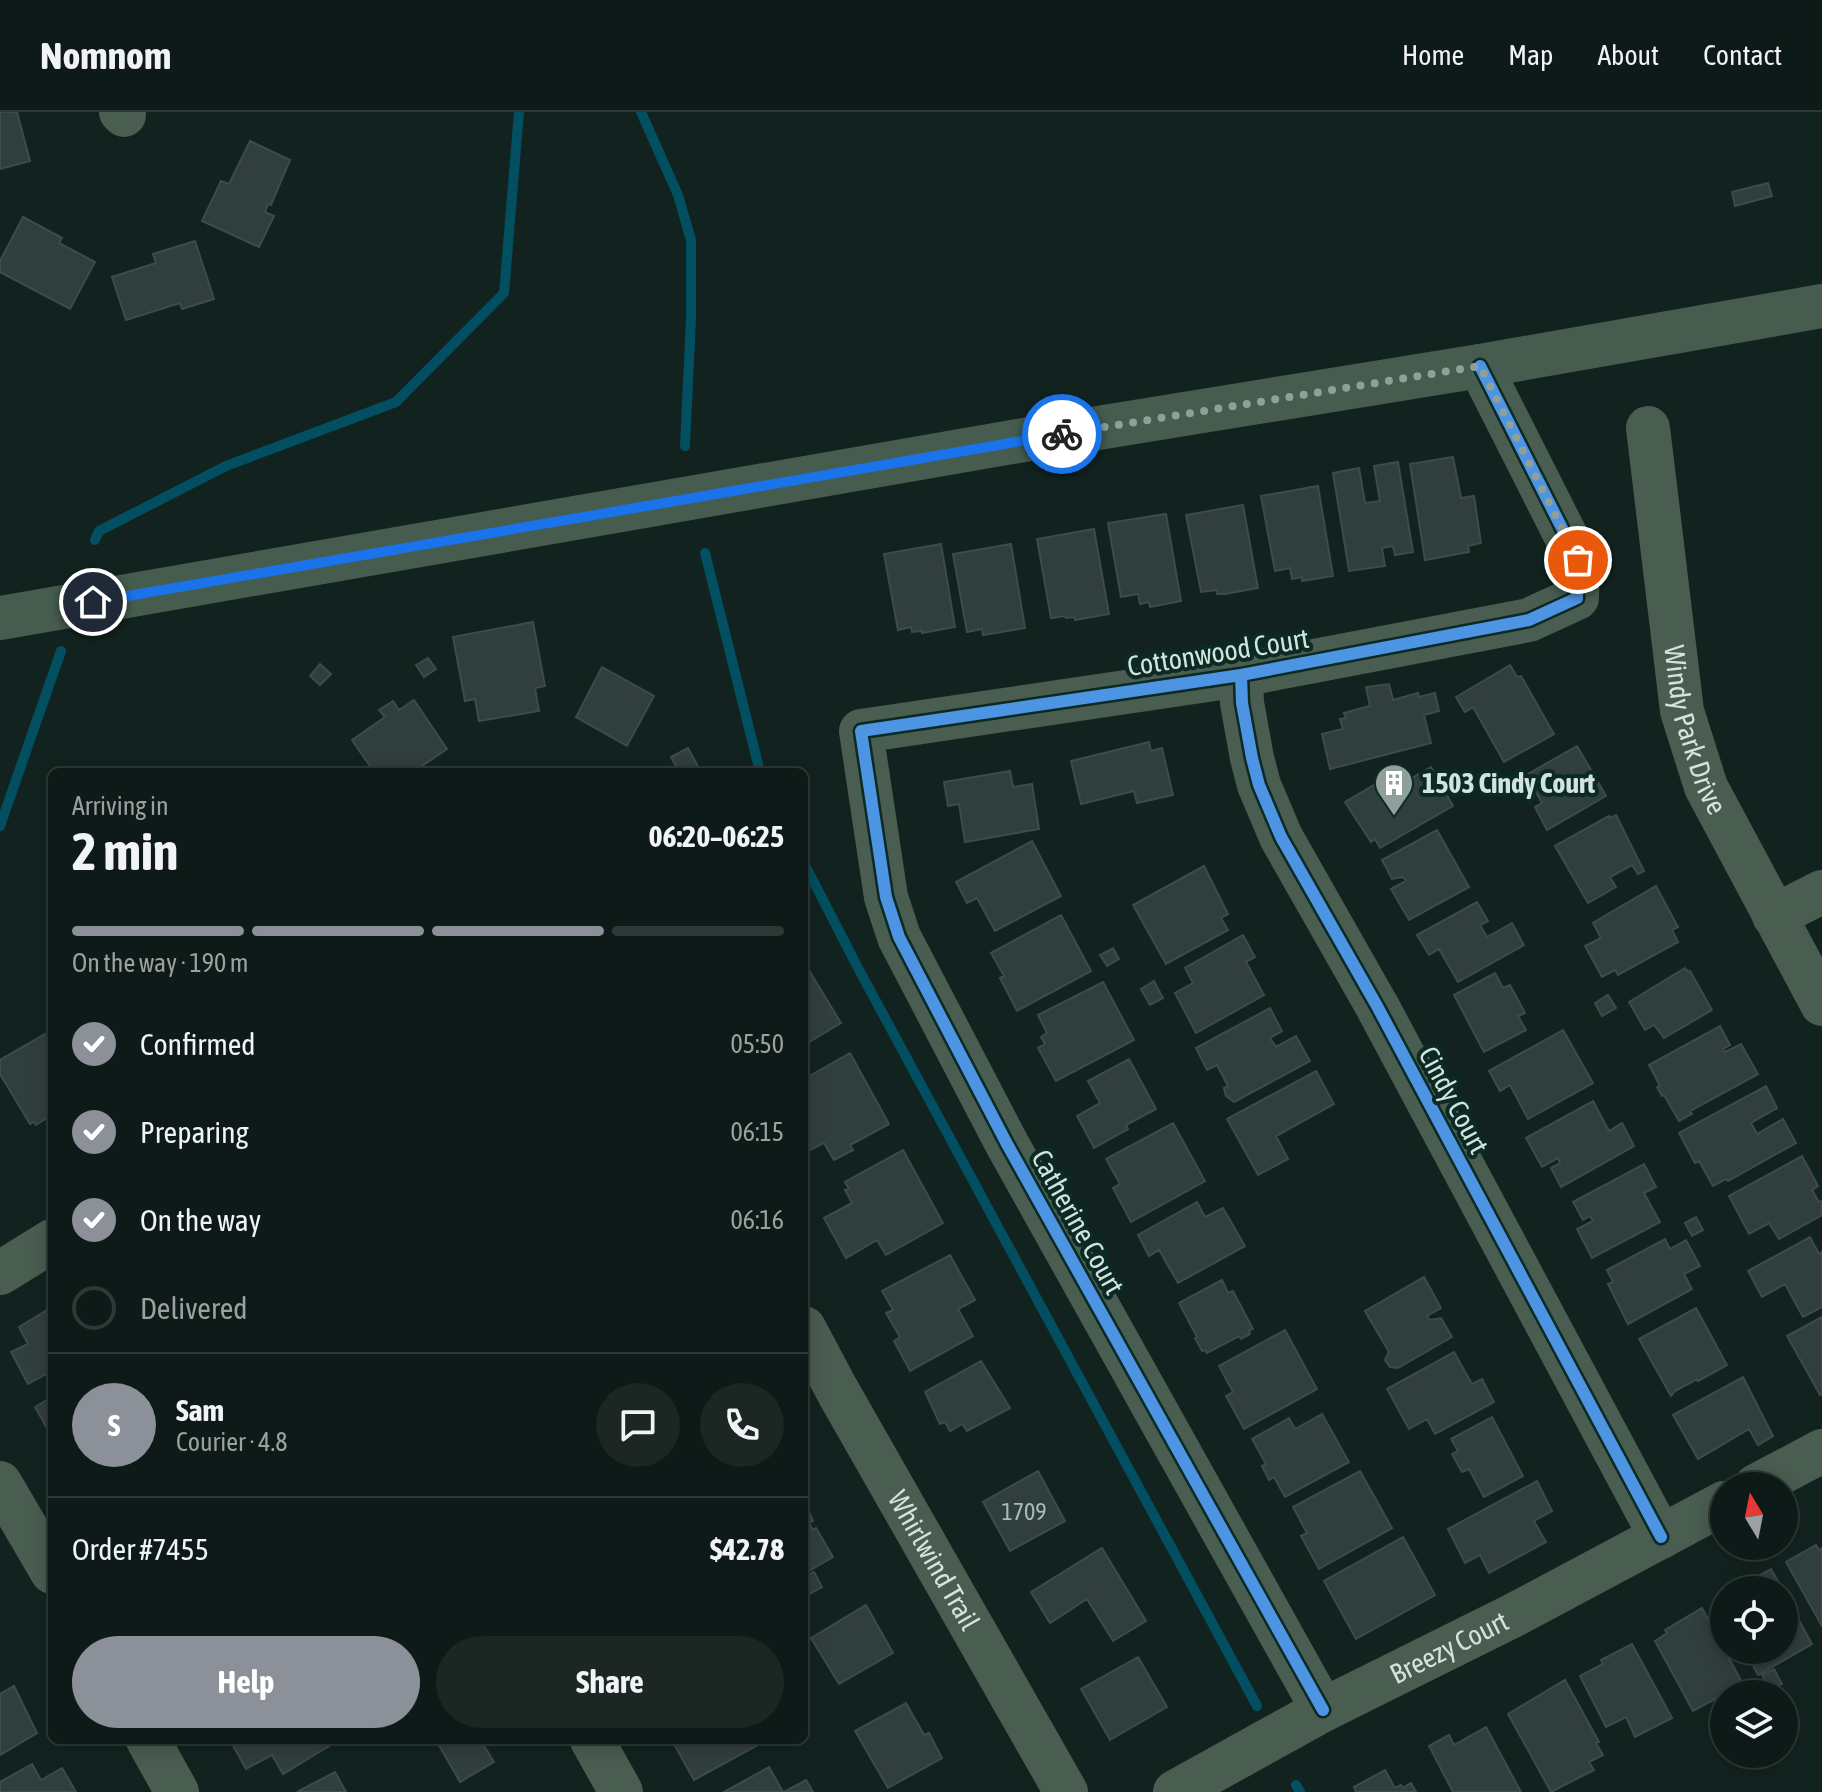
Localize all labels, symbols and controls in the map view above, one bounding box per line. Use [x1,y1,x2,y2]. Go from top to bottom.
text: Nomnom [40,34,171,77]
text: Home [1402,39,1464,71]
text: Map [1508,39,1553,71]
text: About [1597,39,1659,71]
text: Contact [1703,39,1782,71]
courier [1022,394,1102,474]
icon: bike [1040,412,1084,456]
pin [1544,526,1612,594]
icon: bag [1556,538,1600,582]
pin [59,568,127,636]
icon: home [71,580,115,624]
street label: Cottonwood Court [1125,622,1311,682]
street label: Windy Park Drive [1658,643,1733,819]
building icon: 1503 Cindy Court [1373,762,1415,817]
place label: 1503 Cindy Court [1422,767,1595,799]
text: Arriving in [72,791,169,821]
text: 06:20–06:25 [649,819,784,853]
text: 2 min [72,821,178,881]
text: On the way · 190 m [72,948,249,978]
icon: check [72,1022,116,1066]
text: Confirmed [140,1027,255,1061]
text: 05:50 [730,1029,784,1059]
street label: Cindy Court [1413,1041,1495,1159]
icon: check [72,1110,116,1154]
text: Preparing [140,1115,249,1149]
text: 06:15 [730,1117,784,1147]
street label: Catherine Court [1025,1144,1131,1300]
icon: check [72,1198,116,1242]
text: On the way [140,1203,261,1237]
text: 06:16 [730,1205,784,1235]
text: Delivered [140,1291,248,1325]
button: chat [596,1383,680,1467]
button: phone [700,1383,784,1467]
text: Sam [176,1393,224,1427]
text: S [108,1408,120,1442]
text: Courier · 4.8 [176,1427,287,1457]
north arrow [1710,1472,1798,1560]
map controls [1710,1472,1798,1768]
street label: Whirlwind Trail [882,1485,986,1636]
house number: 1709 [1001,1498,1047,1525]
text: Order #7455 [72,1532,209,1566]
text: $42.78 [710,1532,784,1566]
button: locate [1710,1576,1798,1664]
street label: Breezy Court [1385,1605,1513,1690]
button: Help [72,1636,420,1728]
button: Share [436,1636,784,1728]
button: layers [1710,1680,1798,1768]

